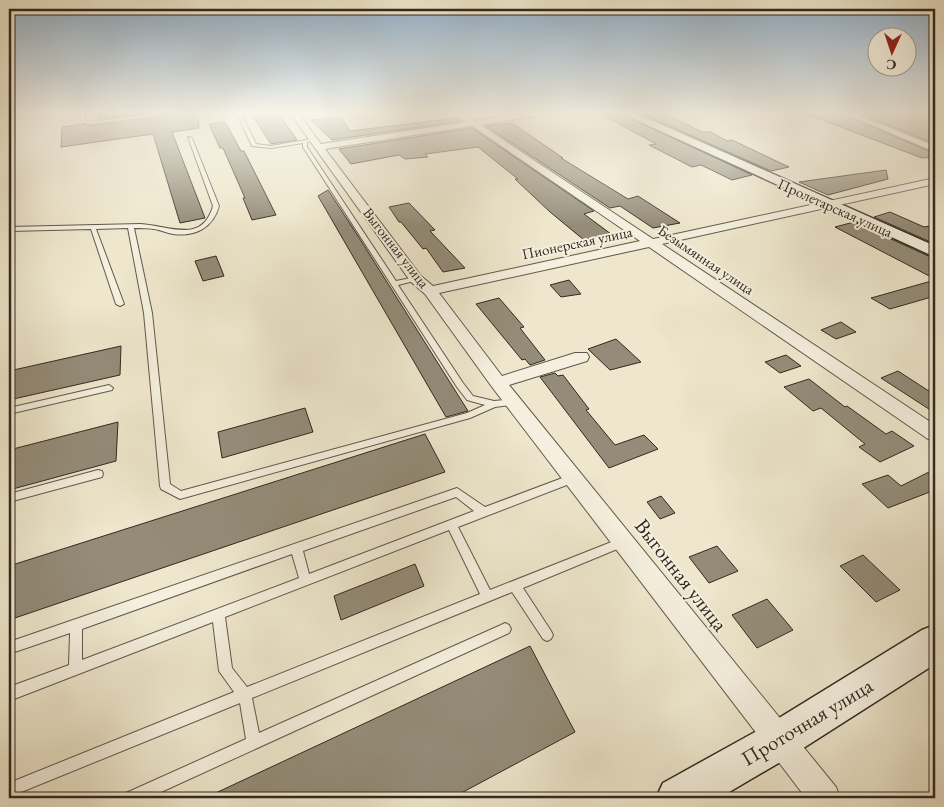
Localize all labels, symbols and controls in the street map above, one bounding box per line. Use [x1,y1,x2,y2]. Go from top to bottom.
north arrow [866,28,916,78]
text: С [886,56,897,74]
street label: Пролетарская улица [775,174,896,241]
street label: Выгонная улица [359,204,434,292]
street label: Безымянная улица [655,220,758,299]
street label: Пионерская улица [520,221,634,264]
street label: Выгонная улица [629,513,734,637]
street label: Проточная улица [736,671,878,772]

